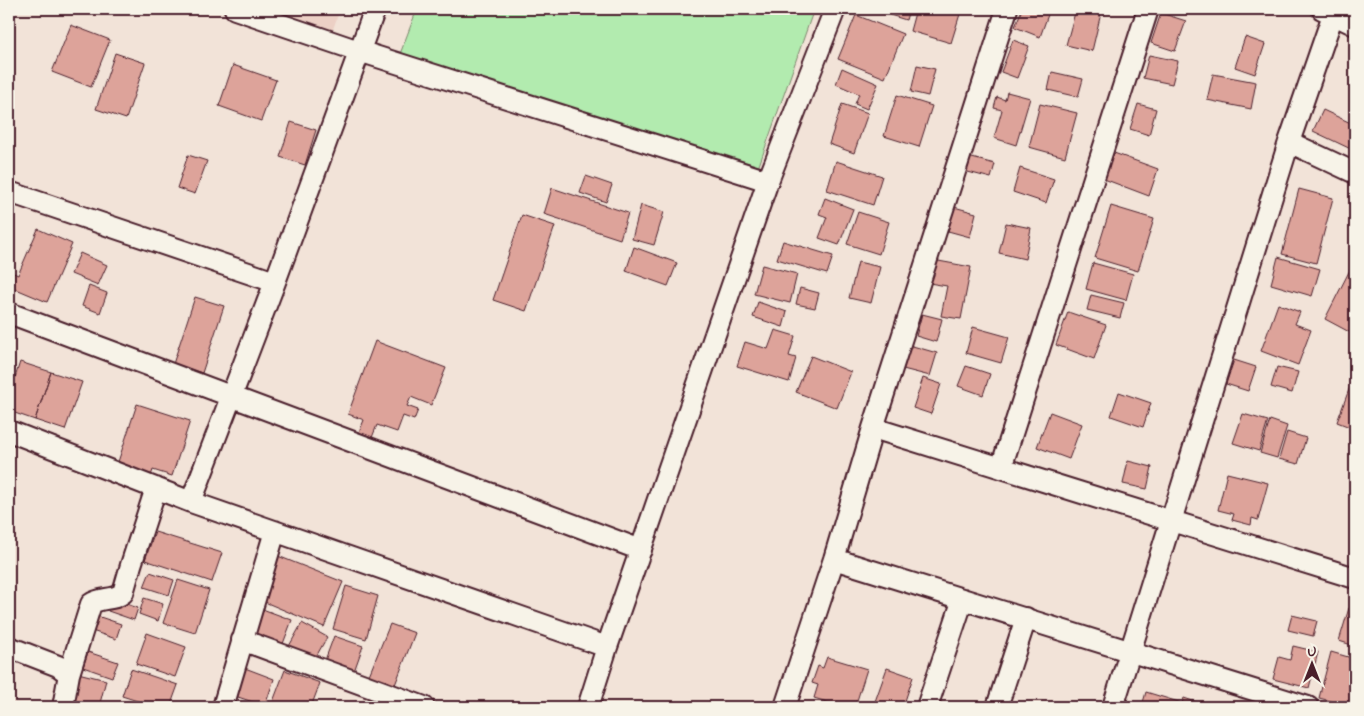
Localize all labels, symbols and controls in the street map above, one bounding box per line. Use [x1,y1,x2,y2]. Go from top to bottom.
north arrow [1286,638,1336,688]
text: U [1307,643,1317,661]

